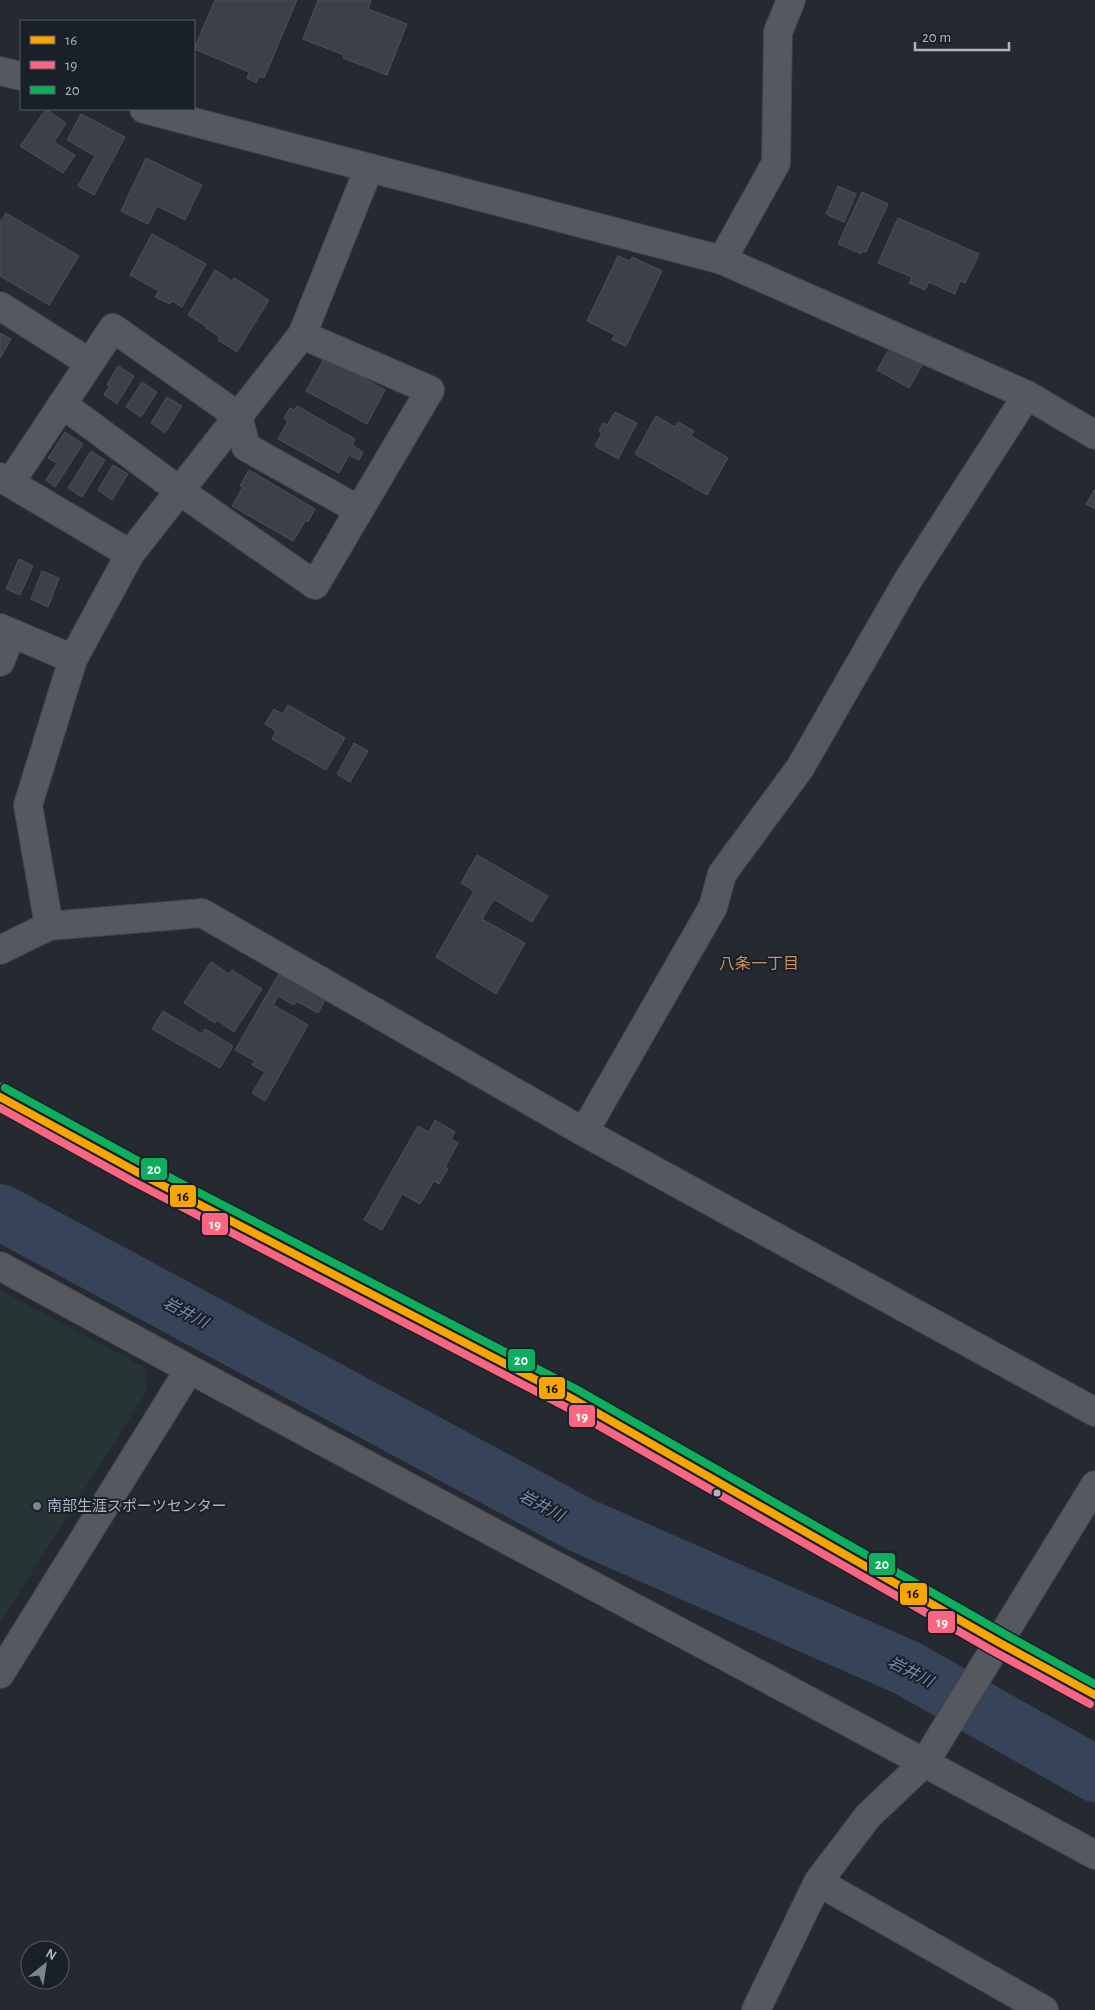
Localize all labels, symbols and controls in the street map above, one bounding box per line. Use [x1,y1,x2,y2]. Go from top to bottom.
legend [20,20,195,110]
scale bar [915,20,1009,52]
text: 20 m [922,30,951,45]
text: 16 [65,33,77,48]
text: 19 [65,58,77,73]
text: 20 [65,83,80,98]
district label: 八条一丁目 [719,955,799,972]
line badge: 20 [140,1157,168,1181]
text: 20 [147,1163,161,1177]
line badge: 16 [169,1184,197,1208]
text: 16 [177,1190,189,1204]
line badge: 19 [201,1212,229,1236]
text: 19 [209,1218,221,1232]
water label: 岩井川 [161,1294,213,1332]
line badge: 20 [507,1348,536,1372]
text: 20 [514,1354,528,1368]
line badge: 16 [538,1376,566,1400]
text: 16 [546,1382,558,1396]
line badge: 19 [568,1404,596,1428]
text: 19 [576,1410,588,1424]
water label: 岩井川 [517,1487,569,1525]
unlabelled marker [712,1488,722,1498]
place label: 南部生涯スポーツセンター [47,1498,227,1514]
marker: 南部生涯スポーツセンター [31,1500,43,1512]
line badge: 20 [868,1552,896,1576]
text: 20 [875,1558,889,1572]
line badge: 16 [899,1582,928,1606]
text: 16 [907,1587,919,1601]
line badge: 19 [927,1610,956,1634]
text: 19 [936,1616,948,1630]
water label: 岩井川 [886,1653,938,1691]
north arrow [20,1940,70,1990]
text: N [43,1946,59,1963]

